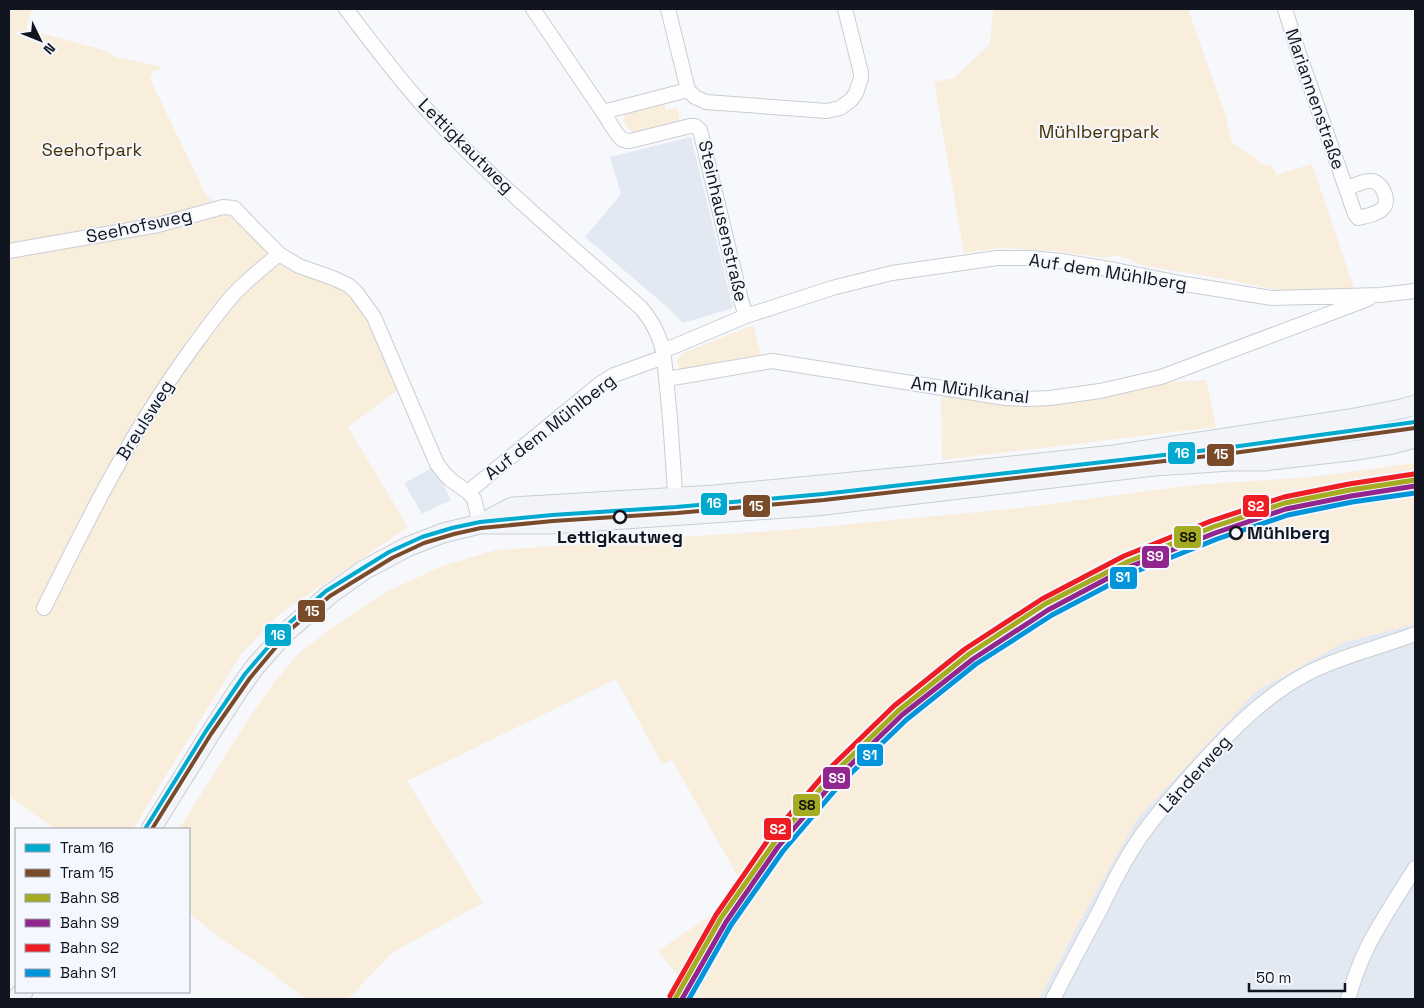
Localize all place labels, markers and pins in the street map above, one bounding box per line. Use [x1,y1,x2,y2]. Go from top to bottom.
marker: Lettigkautweg [613,510,627,524]
place label: Mühlberg [1247,521,1330,544]
place label: Lettigkautweg [557,525,683,548]
marker: Mühlberg [1229,526,1243,540]

